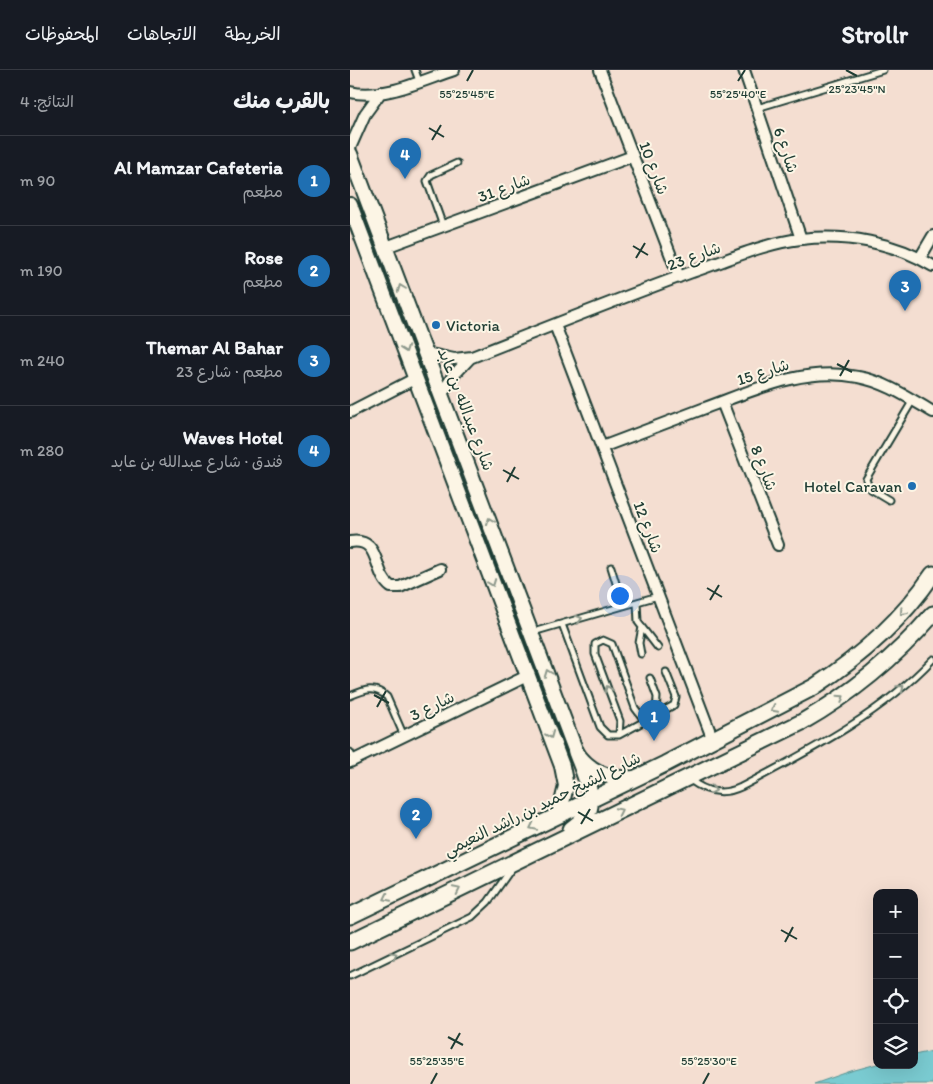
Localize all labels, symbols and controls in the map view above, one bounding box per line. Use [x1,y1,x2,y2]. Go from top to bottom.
text: Strollr [842,20,908,49]
text: المحفوظات [25,23,99,45]
text: الاتجاهات [127,23,197,45]
text: الخريطة [225,23,281,45]
text: 25°23'45"N [828,82,886,96]
text: 55°25'45"E [439,87,495,101]
text: 55°25'40"E [710,87,767,101]
text: بالقرب منك [233,88,330,113]
text: النتائج: 4 [20,92,74,111]
street label: شارع 6 [768,125,803,176]
pin: 4 [389,138,421,179]
street label: شارع 10 [633,139,673,198]
text: Al Mamzar Cafeteria [114,156,283,179]
street label: شارع 31 [475,170,533,208]
text: 90 m [20,171,55,190]
text: 1 [310,171,318,190]
text: مطعم [243,182,283,201]
street label: شارع 23 [665,238,724,276]
text: Rose [244,246,283,269]
text: 190 m [20,261,63,280]
text: 2 [310,261,318,280]
pin: 3 [889,270,921,311]
text: مطعم [243,272,283,291]
one-way arrow [397,284,407,292]
place label: Victoria [446,316,501,335]
marker: Victoria [430,319,442,331]
text: Themar Al Bahar [146,336,283,359]
one-way arrow [399,344,409,353]
street label: شارع عبدالله بن عابد [432,345,498,474]
text: 240 m [20,351,65,370]
text: 3 [310,351,318,370]
street label: شارع 15 [734,355,792,391]
text: مطعم · شارع 23 [176,362,283,381]
text: Waves Hotel [183,426,283,449]
text: 280 m [20,441,64,460]
text: 4 [309,441,319,460]
street label: شارع 8 [745,443,781,494]
text: فندق · شارع عبدالله بن عابد [111,452,283,471]
place label: Hotel Caravan [804,477,902,496]
marker: Hotel Caravan [906,480,918,492]
street label: شارع 12 [628,498,667,556]
one-way arrow [486,517,497,526]
one-way arrow [486,578,496,587]
your location [607,583,633,609]
one-way arrow [899,607,908,616]
one-way arrow [575,614,583,624]
one-way arrow [544,669,554,678]
one-way arrow [604,685,614,694]
one-way arrow [895,685,904,693]
street label: شارع 3 [407,687,458,727]
one-way arrow [836,695,845,704]
pin: 1 [638,700,670,741]
one-way arrow [770,703,779,713]
one-way arrow [544,730,554,739]
street label: شارع الشيخ حميد بن راشد النعيمي [440,748,646,865]
one-way arrow [709,785,718,795]
pin: 2 [400,798,432,839]
one-way arrow [614,807,623,818]
one-way arrow [530,821,539,831]
one-way arrow [452,886,461,896]
map controls [873,889,918,1069]
button: + [873,889,918,934]
one-way arrow [383,892,392,902]
button: − [873,934,918,979]
one-way arrow [388,951,397,961]
button: locate [873,979,918,1024]
button: layers [873,1024,918,1069]
text: 55°25'35"E [410,1054,465,1068]
text: 55°25'30"E [681,1054,737,1068]

